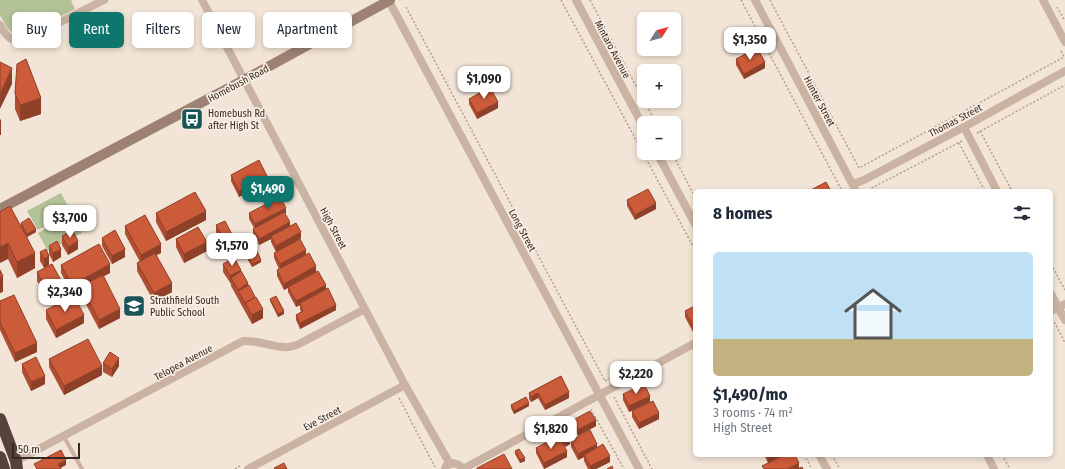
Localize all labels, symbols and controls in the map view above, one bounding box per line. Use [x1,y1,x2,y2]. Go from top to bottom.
chip: Buy [12,12,61,48]
chip: Rent [69,12,124,48]
chip: Filters [132,12,194,48]
chip: New [202,12,255,48]
chip: Apartment [263,12,352,48]
north arrow [637,12,681,56]
map controls [637,12,681,160]
street label: Mintaro Avenue [592,18,632,81]
pin: $1,350 [717,27,783,61]
text: $1,350 [733,32,767,47]
street label: Homebush Road [206,63,271,105]
button: + [637,64,681,108]
pin: $1,090 [451,66,517,100]
text: $1,090 [466,71,502,86]
street label: Hunter Street [801,74,838,129]
street label: Thomas Street [927,101,985,140]
bus stop icon: Homebush Rd after High St [179,106,205,132]
place label: Homebush Rd after High St [208,108,265,132]
button: − [637,116,681,160]
pin: $1,490 [235,176,301,210]
text: $1,490 [251,181,285,196]
icon: filters [1011,202,1033,224]
text: 8 homes [713,203,773,224]
pin: $3,700 [37,205,103,239]
street label: High Street [317,206,349,252]
street label: Long Street [506,207,539,254]
text: $3,700 [52,210,88,225]
pin: $1,570 [199,233,265,267]
text: $1,570 [215,238,249,253]
icon: home [837,278,909,350]
pin: $2,340 [32,279,98,313]
text: $2,340 [47,284,83,299]
school or university icon: Strathfield South Public School [121,293,147,319]
place label: Strathfield South Public School [150,295,219,319]
street label: Telopea Avenue [152,342,215,383]
pin: $2,220 [603,361,669,395]
text: $2,220 [619,366,653,381]
text: $1,490/mo [713,384,788,405]
street label: Eve Street [302,404,344,434]
text: 3 rooms · 74 m² [713,405,793,420]
pin: $1,820 [518,416,584,450]
text: High Street [713,420,772,435]
text: $1,820 [534,421,568,436]
scale bar [12,441,80,460]
text: 50 m [18,443,40,456]

